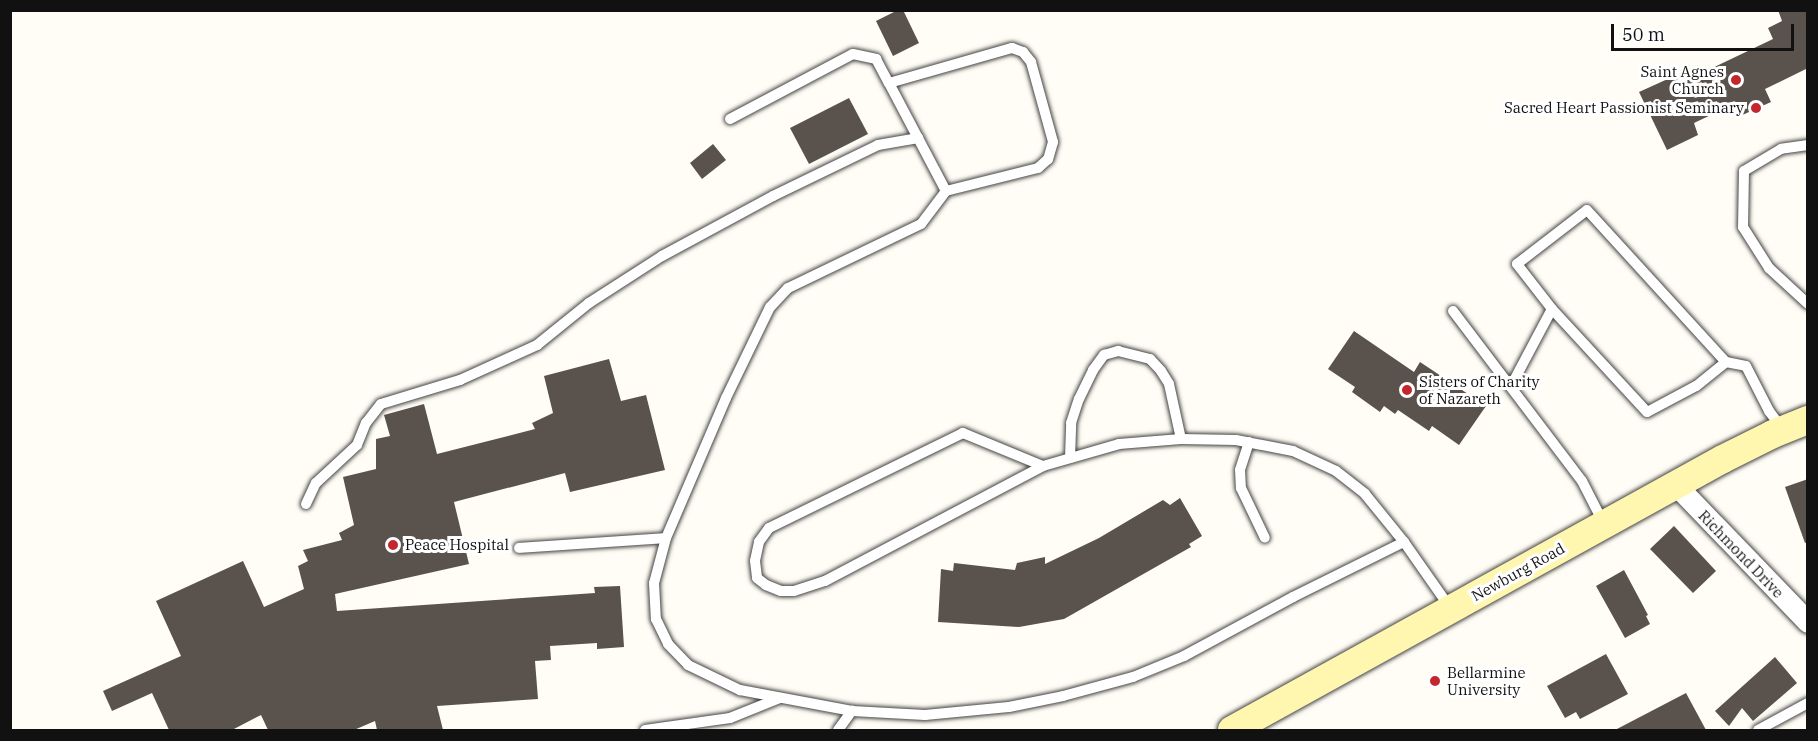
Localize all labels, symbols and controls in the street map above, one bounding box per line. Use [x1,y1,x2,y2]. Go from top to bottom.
scale bar [1614,12,1797,50]
text: 50 m [1622,23,1665,46]
place label: Saint Agnes Church [1641,62,1724,97]
marker: Saint Agnes Church [1729,73,1743,87]
place label: Sacred Heart Passionist Seminary [1504,99,1744,117]
marker: Sacred Heart Passionist Seminary [1749,101,1763,115]
place label: Sisters of Charity of Nazareth [1419,372,1539,407]
marker: Sisters of Charity of Nazareth [1400,383,1414,397]
street label: Richmond Drive [1695,506,1787,602]
place label: Peace Hospital [405,536,509,554]
marker: Peace Hospital [386,538,400,552]
street label: Newburg Road [1468,539,1568,605]
place label: Bellarmine University [1447,663,1526,698]
marker: Bellarmine University [1428,674,1442,688]

